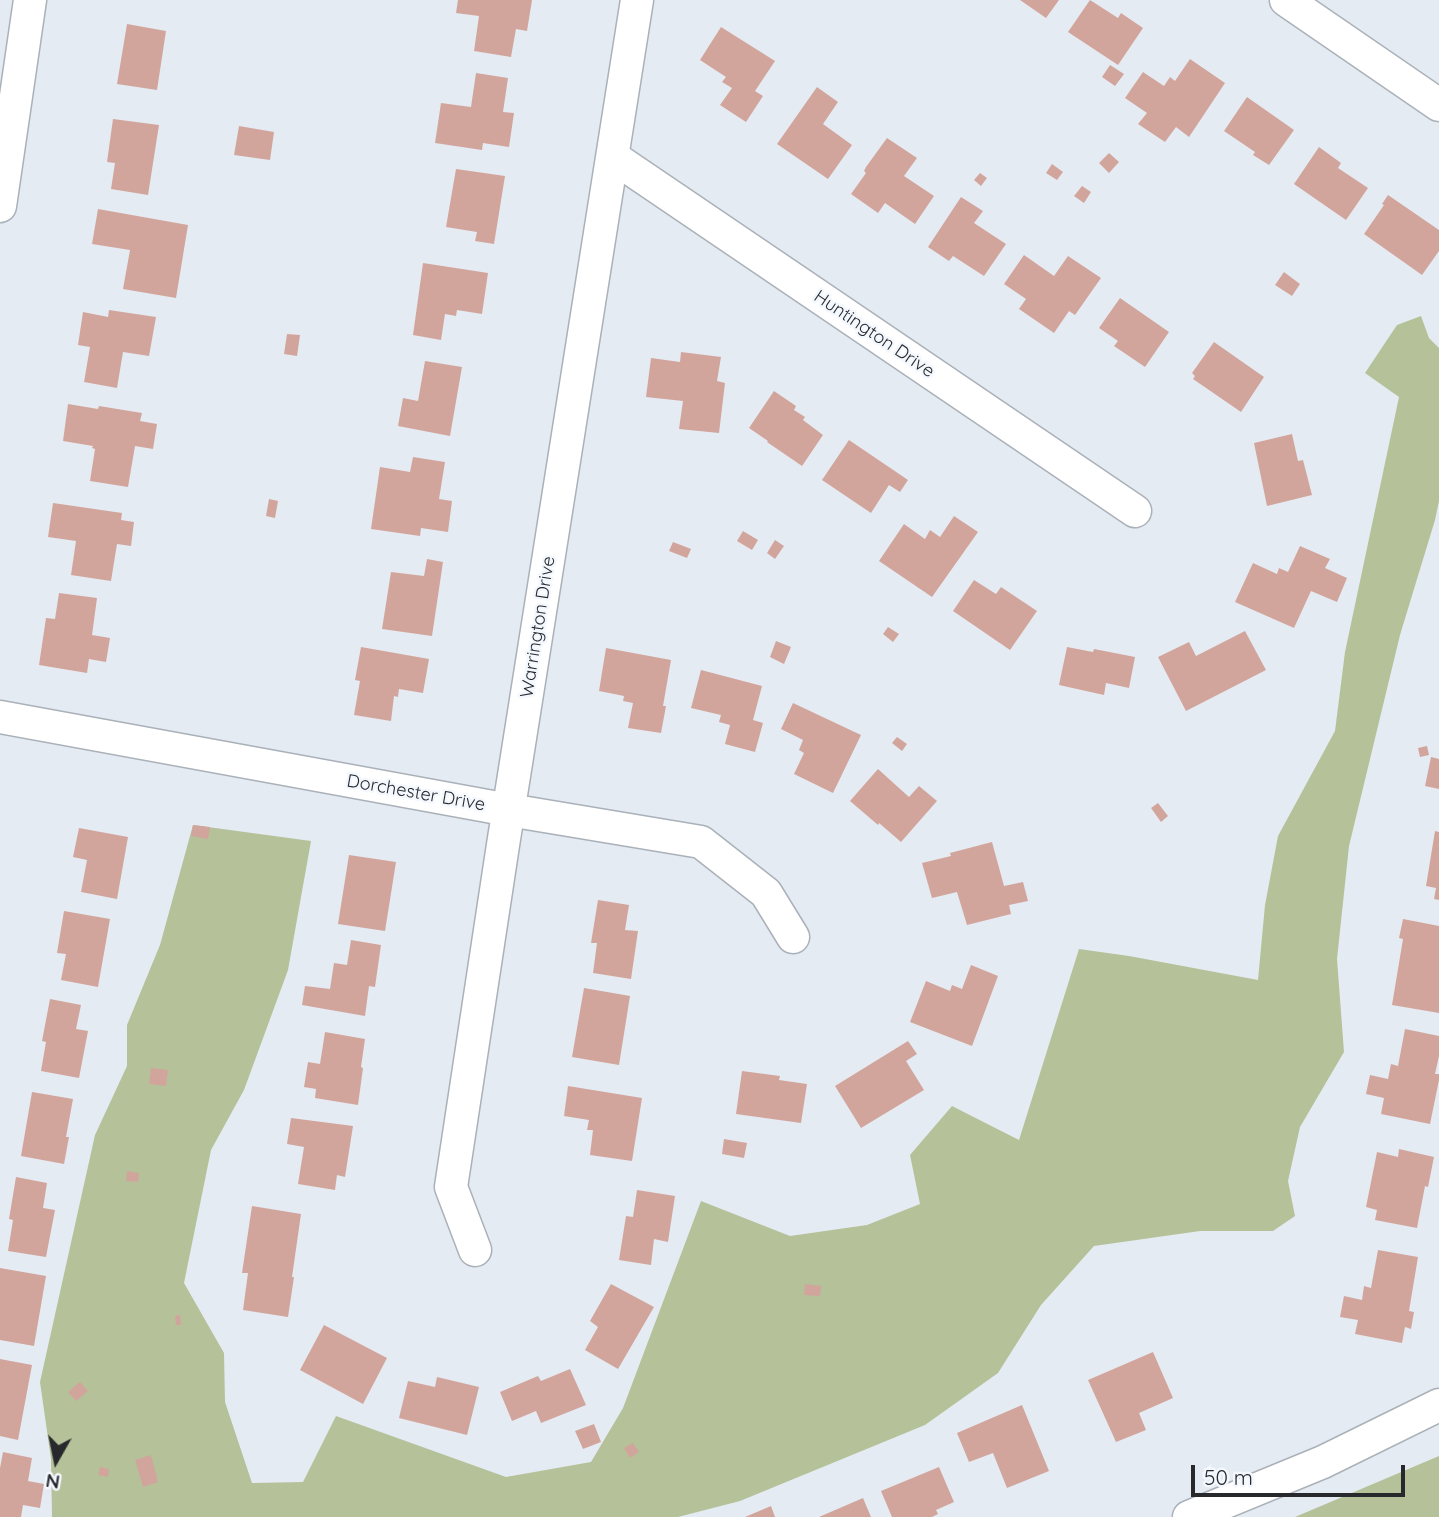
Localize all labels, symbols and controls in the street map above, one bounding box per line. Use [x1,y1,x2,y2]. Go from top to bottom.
street label: Huntington Drive [810,286,938,382]
street label: Warrington Drive [516,555,560,699]
street label: Dorchester Drive [345,770,487,816]
north arrow [21,1426,91,1496]
scale bar [1194,1450,1408,1494]
text: 50 m [1204,1464,1253,1490]
text: N [44,1469,61,1495]

